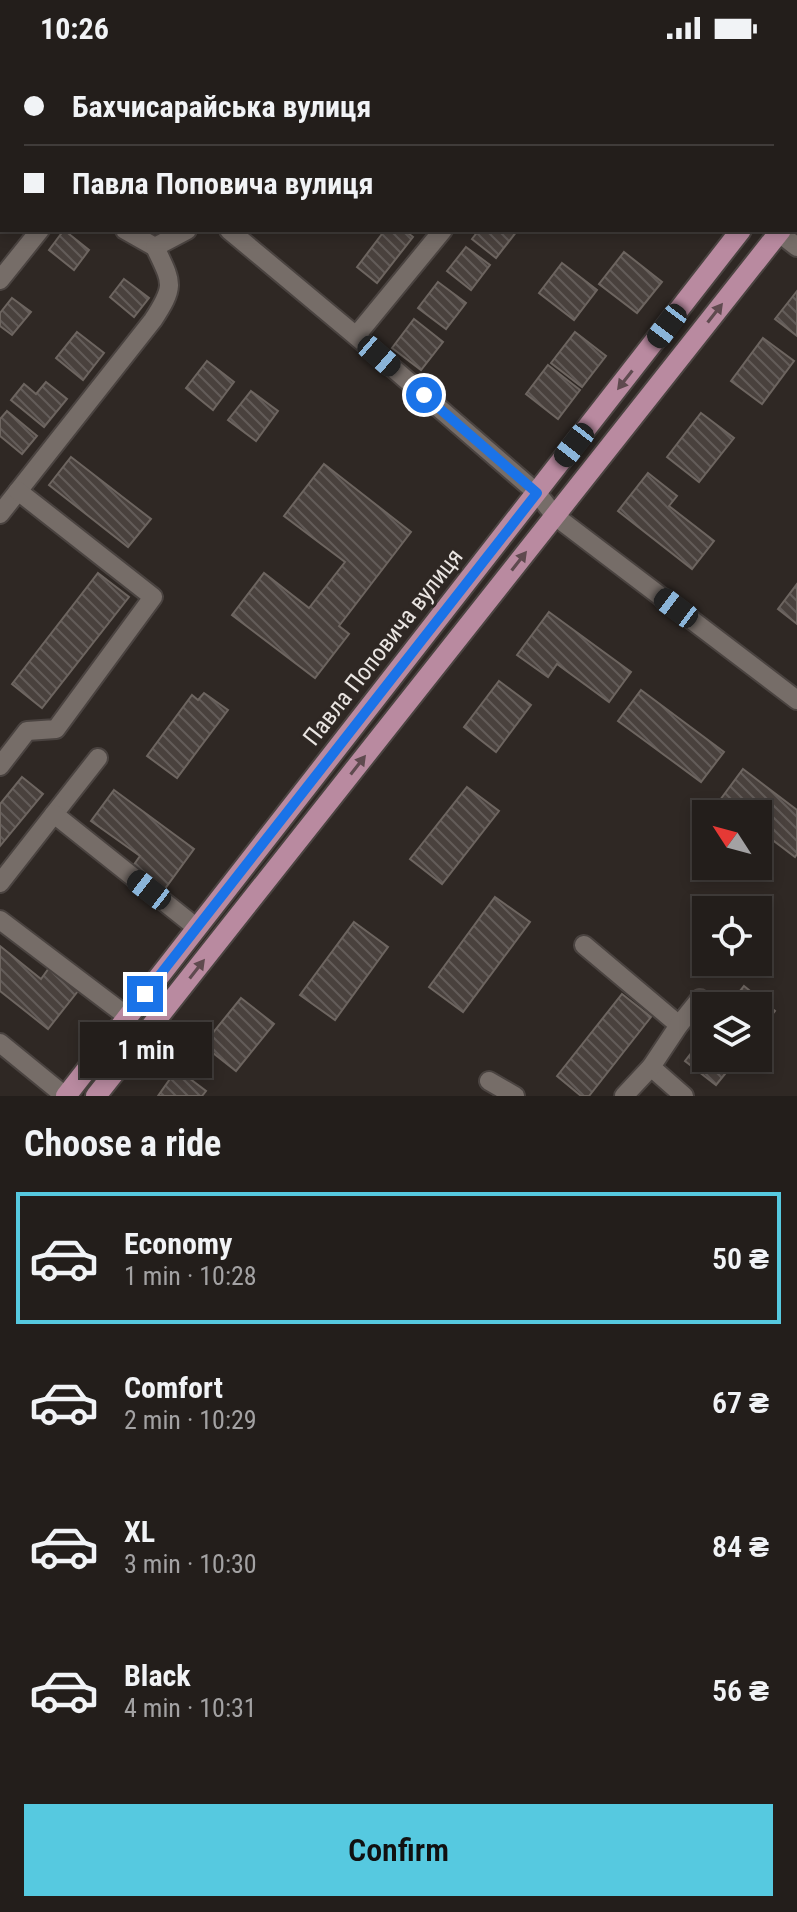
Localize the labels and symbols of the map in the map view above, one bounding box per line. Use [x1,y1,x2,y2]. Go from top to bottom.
car [643,300,691,352]
one-way arrow [707,303,724,324]
car [353,331,405,381]
one-way arrow [617,370,633,390]
route start [406,377,442,413]
car [550,419,598,471]
street label: Павла Поповича вулиця [297,543,469,751]
one-way arrow [511,551,527,571]
car [650,584,702,632]
one-way arrow [349,755,366,775]
north arrow [692,800,772,880]
car [123,866,175,914]
one-way arrow [188,959,204,979]
route end [127,976,163,1012]
callout: 1 min [79,1022,211,1078]

